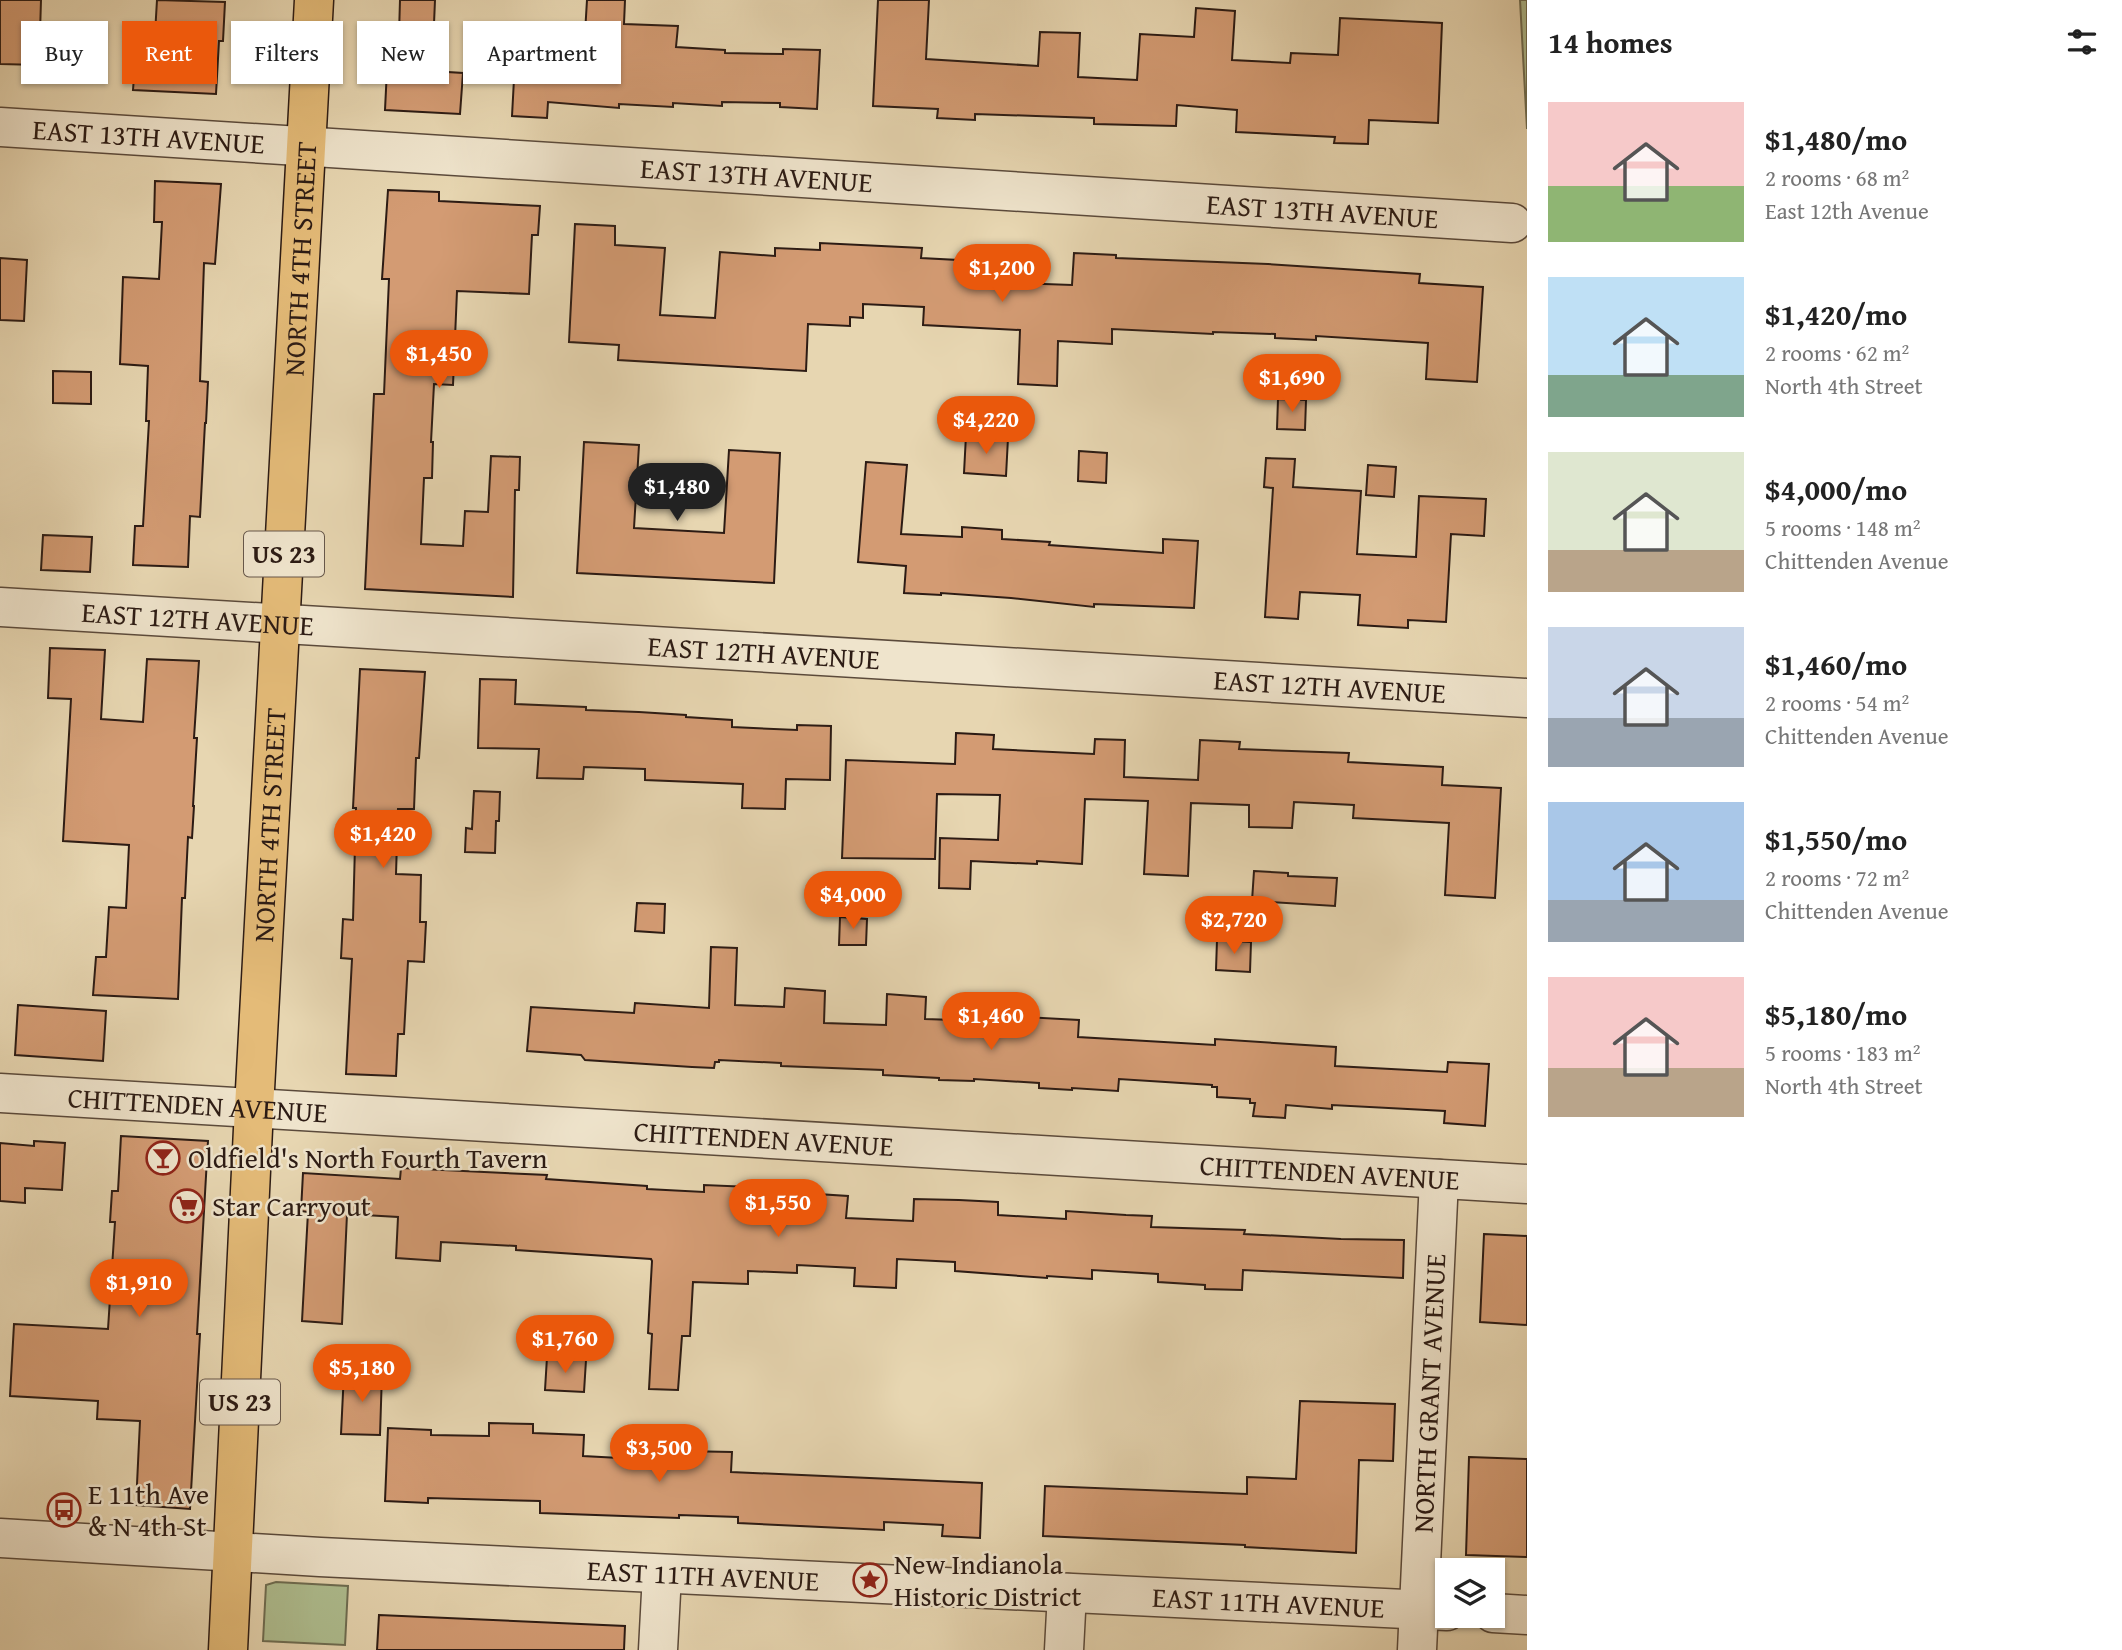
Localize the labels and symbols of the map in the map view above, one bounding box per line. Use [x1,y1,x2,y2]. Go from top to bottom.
street label: EAST 13TH AVENUE [31,108,266,164]
street label: NORTH 4TH STREET [273,140,326,377]
street label: EAST 13TH AVENUE [639,147,874,202]
street label: EAST 13TH AVENUE [1205,183,1440,238]
pin: $1,200 [945,244,1059,304]
pin: $1,450 [382,330,496,390]
pin: $1,690 [1235,354,1349,414]
pin: $4,220 [929,396,1043,456]
pin: $1,480 [620,463,734,523]
road number: US 23 [244,532,324,576]
street label: EAST 12TH AVENUE [80,591,315,646]
street label: EAST 12TH AVENUE [646,625,881,679]
street label: EAST 12TH AVENUE [1212,658,1447,713]
street label: NORTH 4TH STREET [242,706,296,943]
pin: $1,420 [326,810,440,870]
pin: $4,000 [796,872,910,931]
pin: $2,720 [1177,897,1291,956]
pin: $1,460 [934,992,1048,1052]
street label: CHITTENDEN AVENUE [67,1076,329,1132]
street label: CHITTENDEN AVENUE [633,1110,895,1166]
place label: Oldfield's North Fourth Tavern [188,1137,548,1178]
bar icon: Oldfield's North Fourth Tavern [144,1139,182,1177]
street label: CHITTENDEN AVENUE [1199,1144,1461,1200]
pin: $1,550 [721,1180,835,1239]
place label: Star Carryout [212,1185,371,1226]
supermarket icon: Star Carryout [168,1187,206,1225]
street label: NORTH GRANT AVENUE [1401,1253,1455,1534]
pin: $1,910 [82,1260,196,1319]
pin: $1,760 [508,1316,622,1375]
pin: $5,180 [305,1344,419,1404]
road number: US 23 [200,1380,280,1424]
pin: $3,500 [602,1424,716,1484]
place label: E 11th Ave & N 4th St [88,1473,209,1546]
bus stop icon: E 11th Ave & N 4th St [45,1491,83,1529]
place label: New Indianola Historic District [894,1543,1081,1616]
street label: EAST 11TH AVENUE [586,1549,820,1601]
place icon: New Indianola Historic District [851,1561,889,1599]
street label: EAST 11TH AVENUE [1151,1576,1385,1628]

